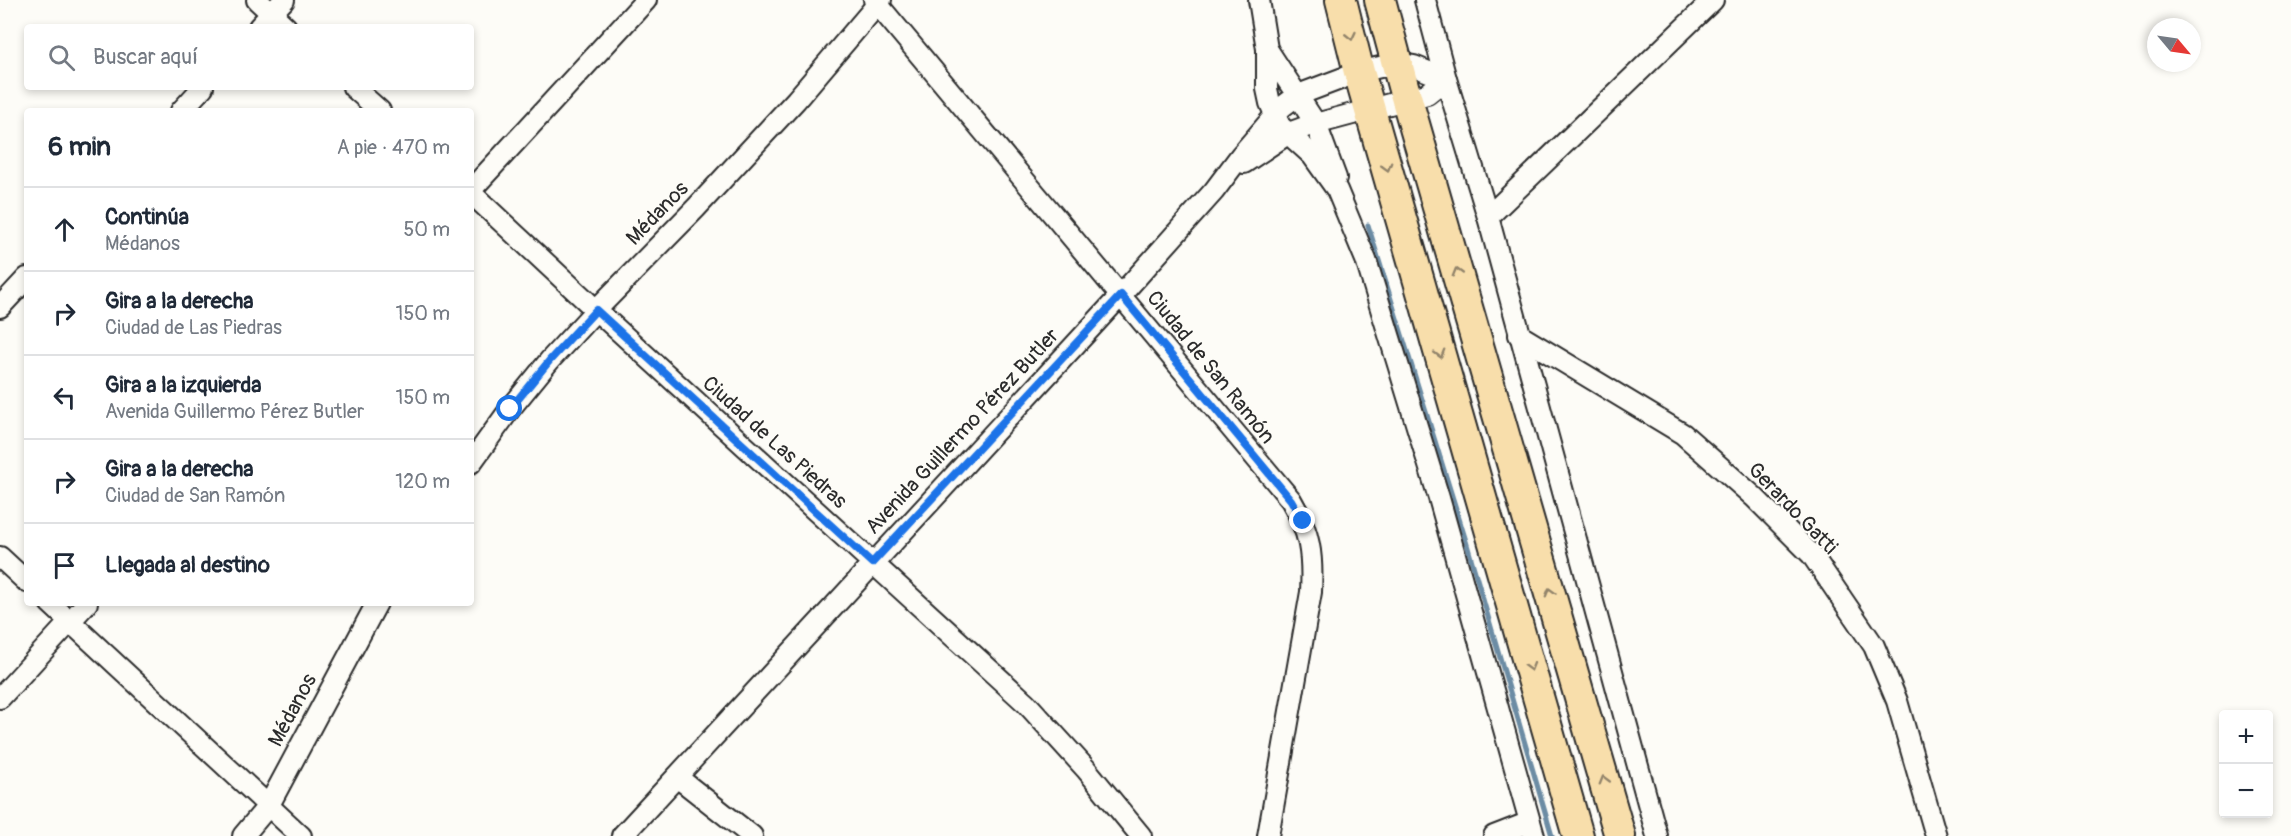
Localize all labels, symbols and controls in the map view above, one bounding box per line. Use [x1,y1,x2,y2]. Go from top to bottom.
north arrow [2147,18,2201,72]
search box [24,24,474,90]
one-way arrow [1343,31,1356,41]
icon: search [45,41,78,74]
text: Buscar aquí [93,43,198,71]
text: 6 min [48,131,111,163]
text: A pie · 470 m [337,135,450,160]
one-way arrow [1380,161,1392,171]
street label: Médanos [620,175,695,251]
text: Continúa [105,203,189,231]
icon: ahead [48,213,81,246]
text: 50 m [403,217,450,242]
text: Médanos [105,231,180,256]
one-way arrow [1452,267,1464,278]
street label: Ciudad de San Ramón [1141,285,1281,449]
text: Gira a la derecha [105,287,253,315]
icon: right [48,297,81,330]
text: 150 m [396,301,450,326]
text: Ciudad de Las Piedras [105,315,282,340]
street label: Avenida Guillermo Pérez Butler [860,322,1065,540]
one-way arrow [1433,348,1445,359]
street label: Ciudad de Las Piedras [697,370,853,515]
text: Gira a la izquierda [105,371,262,399]
icon: left [48,381,81,414]
text: 150 m [396,385,450,410]
route start [496,395,522,421]
text: Avenida Guillermo Pérez Butler [105,399,364,424]
text: Gira a la derecha [105,455,253,483]
street label: Gerardo Gatti [1742,457,1844,560]
icon: right [48,465,81,498]
text: 120 m [395,469,450,494]
text: Ciudad de San Ramón [105,483,285,508]
route end [1289,507,1315,533]
icon: arrive [48,549,81,582]
text: Llegada al destino [105,551,270,579]
one-way arrow [1545,588,1557,598]
one-way arrow [1522,662,1535,672]
street label: Médanos [262,669,323,751]
map controls [2219,710,2273,818]
button: + [2219,710,2273,764]
button: − [2219,764,2273,818]
one-way arrow [1599,775,1611,786]

